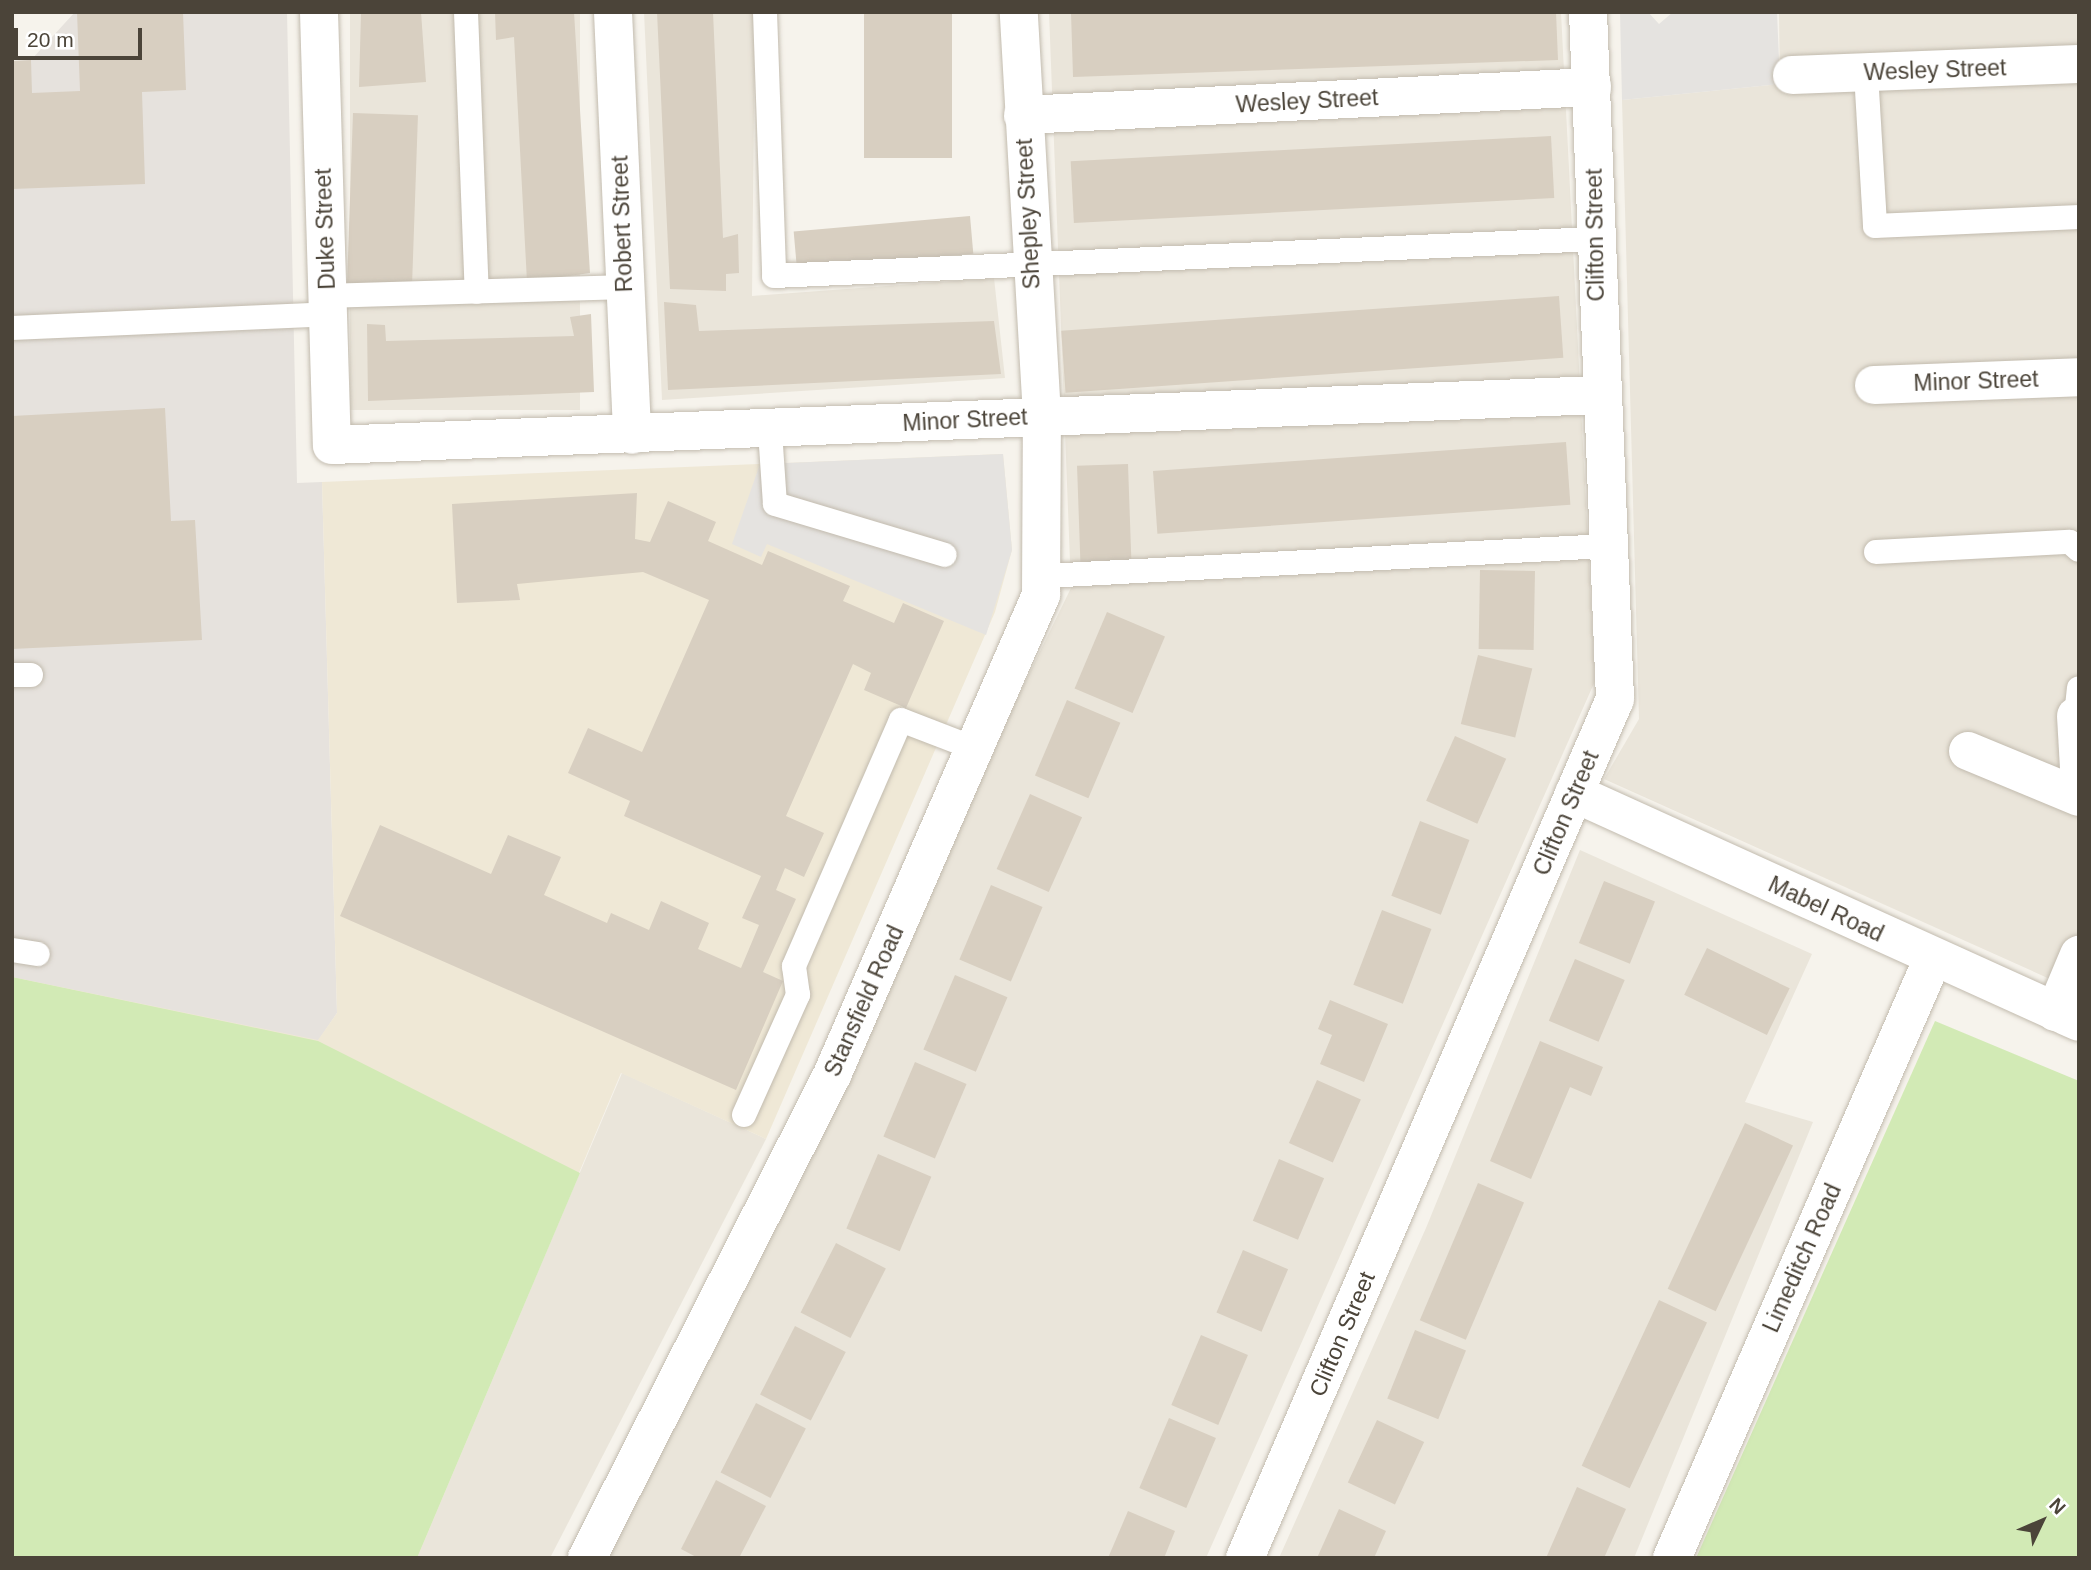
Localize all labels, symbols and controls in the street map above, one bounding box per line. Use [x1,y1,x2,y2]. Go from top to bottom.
scale bar [18,14,145,58]
text: 20 m [27,28,74,51]
street label: Wesley Street [1863,54,2007,86]
street label: Wesley Street [1235,83,1379,119]
street label: Shepley Street [1010,138,1046,290]
street label: Robert Street [606,155,638,293]
street label: Duke Street [309,168,341,290]
street label: Clifton Street [1580,168,1610,302]
street label: Minor Street [1913,365,2039,397]
street label: Minor Street [902,403,1028,437]
street label: Clifton Street [1527,746,1605,880]
street label: Mabel Road [1764,870,1888,948]
street label: Stansfield Road [818,921,910,1081]
street label: Limeditch Road [1757,1179,1847,1337]
street label: Clifton Street [1303,1267,1381,1401]
north arrow [2007,1486,2077,1556]
text: N [2045,1494,2070,1518]

